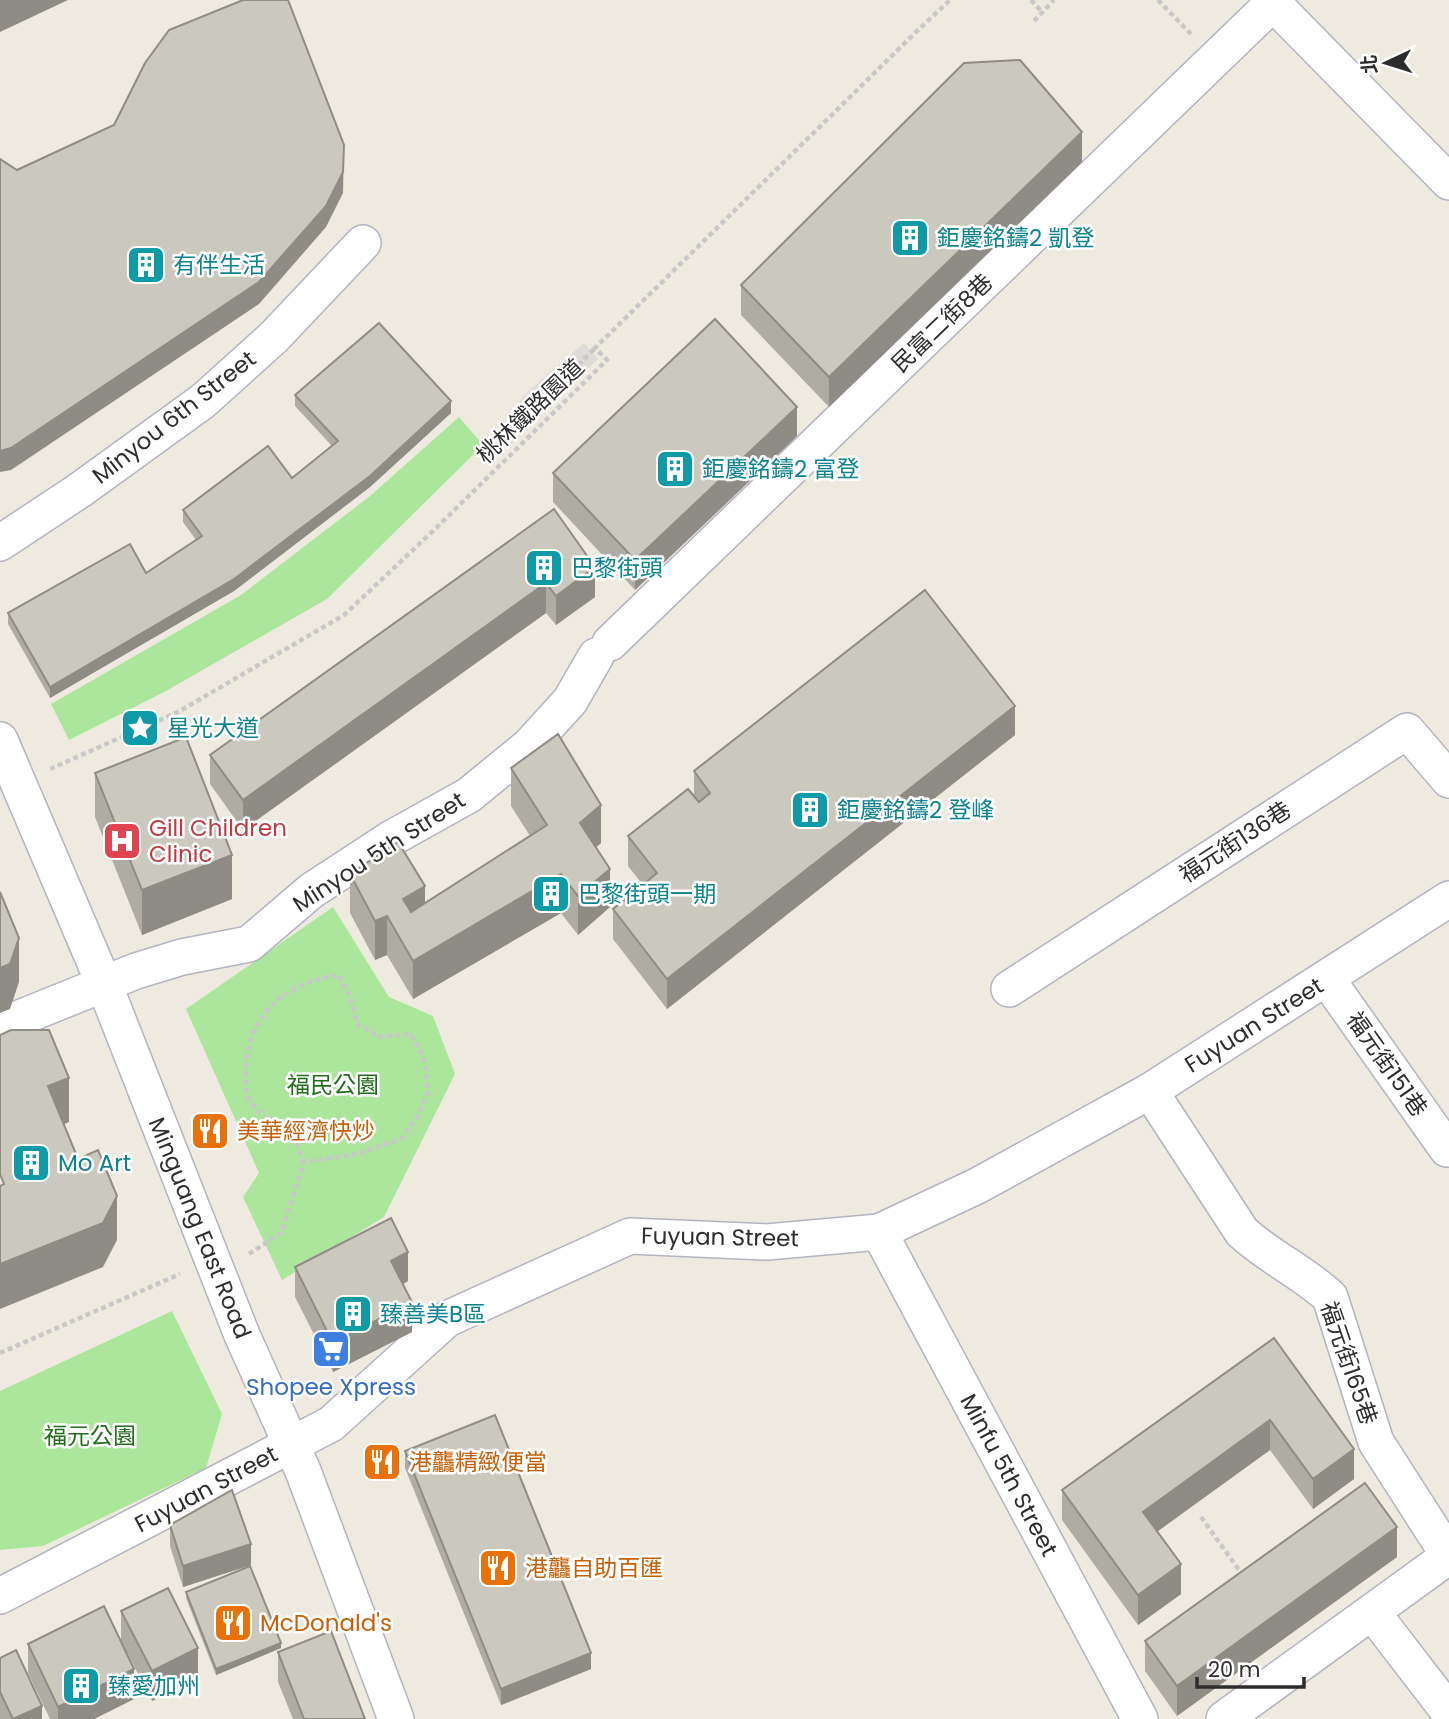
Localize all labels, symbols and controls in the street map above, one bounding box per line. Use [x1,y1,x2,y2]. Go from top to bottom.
north arrow [1351,28,1421,98]
text: 北 [1355,54,1384,75]
building icon: 鉅慶銘鑄2 凱登 [889,217,931,259]
place label: 鉅慶銘鑄2 凱登 [937,222,1094,254]
building icon: 有伴生活 [125,244,167,286]
place label: 有伴生活 [173,249,265,281]
street label: 民富二街8巷 [884,267,1000,379]
street label: Minyou 6th Street [85,343,263,491]
street label: 桃林鐵路園道 [469,352,591,470]
building icon: 鉅慶銘鑄2 富登 [654,448,696,490]
place label: 鉅慶銘鑄2 富登 [702,453,859,485]
building icon: 巴黎街頭 [523,547,565,589]
place label: 巴黎街頭 [571,552,663,584]
place icon: 星光大道 [119,707,161,749]
place label: 星光大道 [167,712,259,744]
street label: Minyou 5th Street [287,784,471,920]
building icon: 鉅慶銘鑄2 登峰 [789,789,831,831]
place label: 鉅慶銘鑄2 登峰 [837,794,994,826]
street label: 福元街136巷 [1173,794,1297,890]
place label: Gill Children Clinic [149,812,287,870]
hospital icon: Gill Children Clinic [101,820,143,862]
building icon: 巴黎街頭一期 [530,873,572,915]
place label: 巴黎街頭一期 [578,878,716,910]
street label: Fuyuan Street [1179,970,1329,1080]
street label: 福元街151巷 [1339,1005,1435,1123]
park label: 福民公園 [287,1069,379,1101]
restaurant icon: 美華經濟快炒 [189,1110,231,1152]
street label: Minguang East Road [141,1113,259,1343]
place label: 美華經濟快炒 [237,1115,375,1147]
building icon: Mo Art [10,1142,52,1184]
place label: Mo Art [58,1147,131,1179]
street label: Fuyuan Street [641,1220,799,1254]
building icon: 臻善美B區 [332,1293,374,1335]
street label: 福元街165巷 [1313,1297,1385,1429]
place label: 臻善美B區 [380,1298,486,1330]
supermarket icon: Shopee Xpress [310,1328,352,1370]
place label: Shopee Xpress [246,1371,416,1403]
street label: Minfu 5th Street [953,1388,1065,1562]
park label: 福元公園 [44,1420,136,1452]
street label: Fuyuan Street [129,1438,283,1540]
restaurant icon: 港龘精緻便當 [361,1441,403,1483]
place label: 港龘精緻便當 [409,1446,547,1478]
restaurant icon: 港龘自助百匯 [477,1547,519,1589]
place label: 港龘自助百匯 [525,1552,663,1584]
restaurant icon: McDonald's [212,1602,254,1644]
place label: McDonald's [260,1607,392,1639]
scale bar [1197,1646,1304,1690]
text: 20 m [1208,1655,1261,1684]
building icon: 臻愛加州 [60,1665,102,1707]
place label: 臻愛加州 [108,1670,200,1702]

